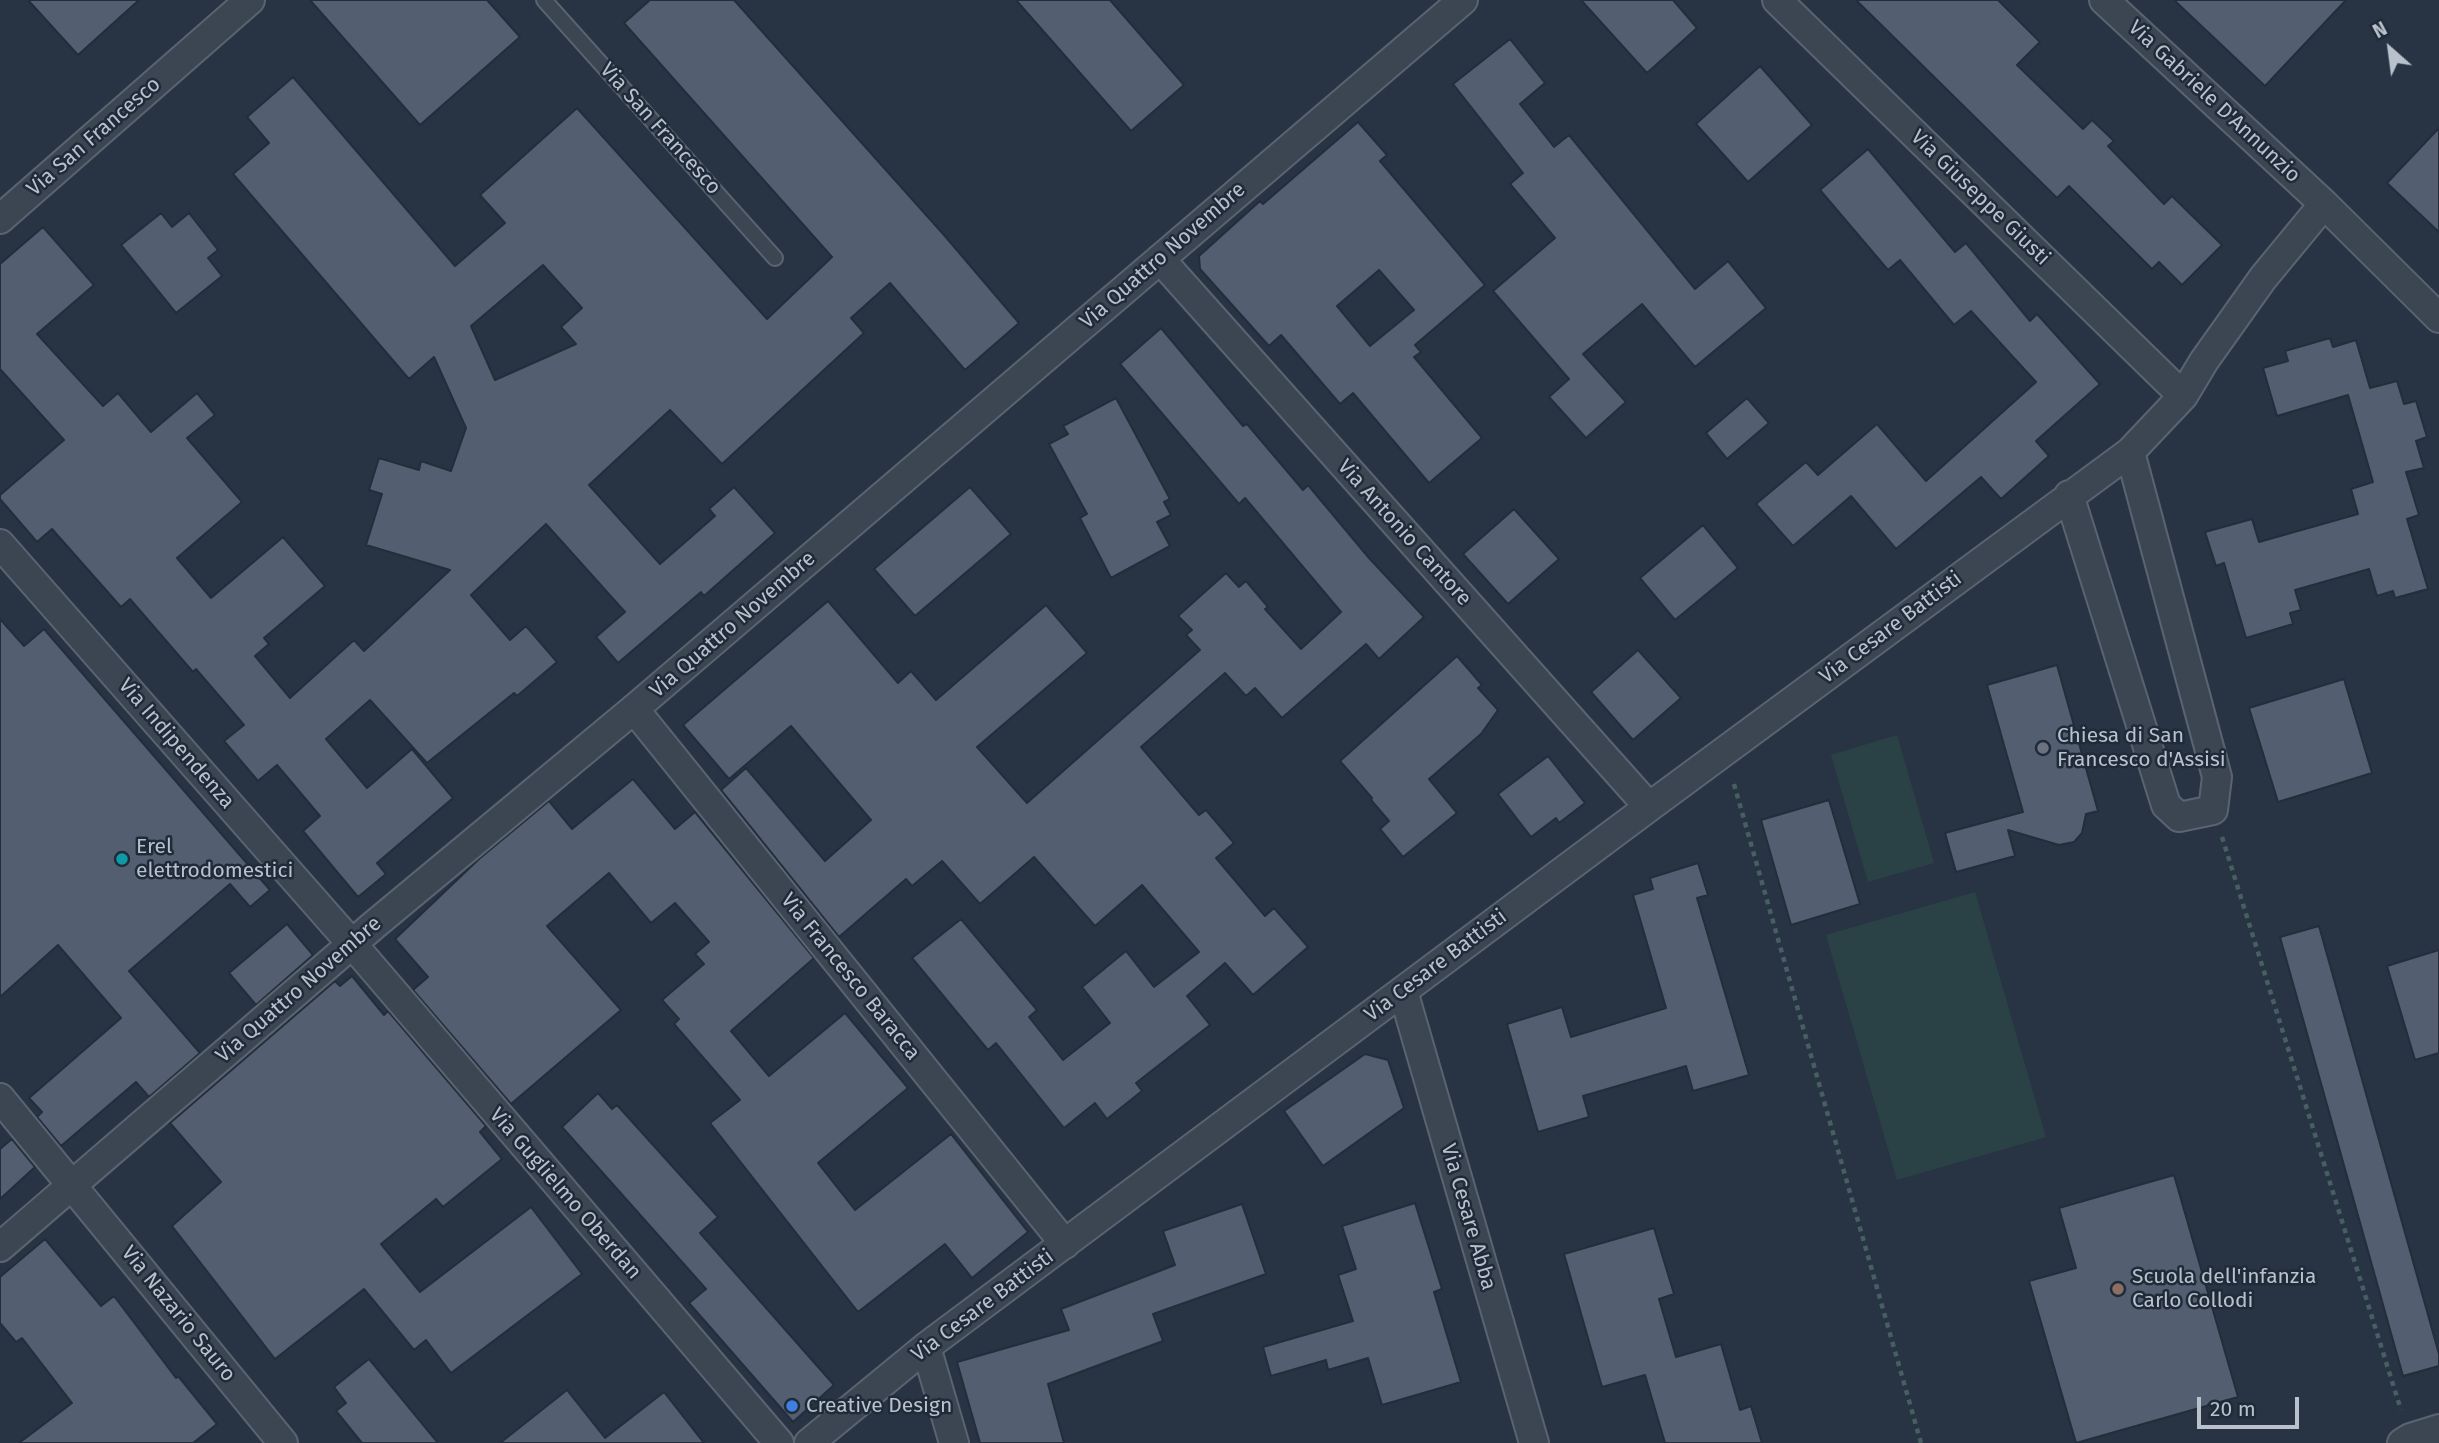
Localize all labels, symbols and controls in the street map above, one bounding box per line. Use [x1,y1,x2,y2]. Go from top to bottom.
north arrow [2355,14,2425,84]
street label: Via Gabriele D'Annunzio [2123,16,2305,188]
text: N [2369,17,2391,43]
street label: Via San Francesco [594,58,726,200]
street label: Via San Francesco [22,72,166,202]
street label: Via Giuseppe Giusti [1905,125,2055,271]
street label: Via Quattro Novembre [1075,177,1251,335]
street label: Via Antonio Cantore [1332,455,1476,611]
street label: Via Quattro Novembre [645,546,821,704]
street label: Via Cesare Battisti [1815,566,1967,690]
street label: Via Indipendenza [113,674,239,814]
place label: Chiesa di San Francesco d'Assisi [2057,723,2226,773]
marker: Chiesa di San Francesco d'Assisi [2035,740,2051,756]
place label: Erel elettrodomestici [136,834,293,884]
marker: Erel elettrodomestici [114,851,130,867]
street label: Via Francesco Baracca [775,888,925,1066]
street label: Via Cesare Battisti [1360,904,1512,1028]
street label: Via Quattro Novembre [211,911,387,1069]
street label: Via Guglielmo Oberdan [484,1103,646,1285]
street label: Via Cesare Abba [1435,1141,1501,1293]
street label: Via Nazario Sauro [116,1241,240,1387]
street label: Via Cesare Battisti [907,1244,1059,1368]
place label: Scuola dell'infanzia Carlo Collodi [2132,1264,2316,1314]
marker: Scuola dell'infanzia Carlo Collodi [2110,1281,2126,1297]
scale bar [2201,1384,2302,1428]
place label: Creative Design [806,1393,952,1419]
text: 20 m [2210,1396,2256,1422]
marker: Creative Design [784,1398,800,1414]

